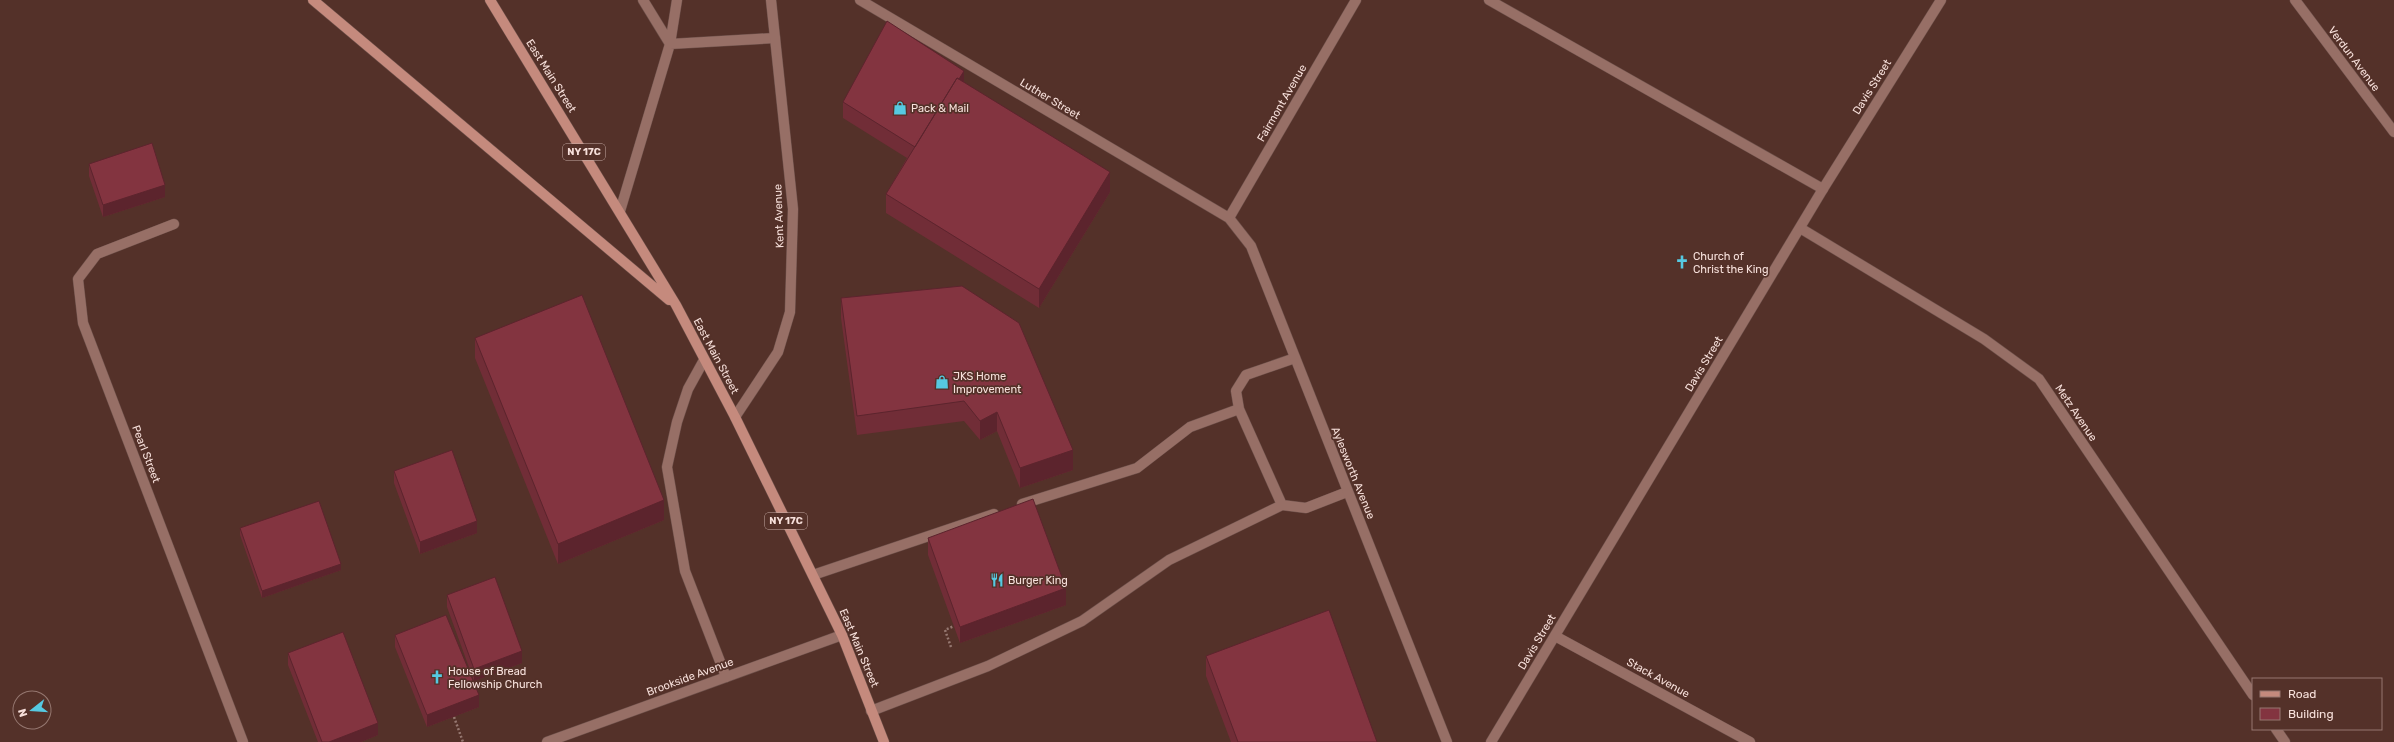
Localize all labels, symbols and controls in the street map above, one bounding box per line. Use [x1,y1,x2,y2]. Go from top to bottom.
street label: Verdun Avenue [2325,24,2383,94]
street label: East Main Street [523,37,579,116]
street label: Davis Street [1850,57,1894,117]
street label: Fairmont Avenue [1255,62,1309,144]
street label: Luther Street [1017,76,1083,122]
shop icon: Pack & Mail [892,100,908,116]
place label: Pack & Mail [911,102,969,115]
road number: NY 17C [563,144,605,160]
street label: Kent Avenue [771,184,787,248]
place label: Church of Christ the King [1693,250,1769,276]
church icon: Church of Christ the King [1674,254,1690,270]
street label: East Main Street [691,316,742,397]
street label: Davis Street [1682,333,1726,394]
place label: JKS Home Improvement [953,370,1022,396]
shop icon: JKS Home Improvement [934,374,950,390]
street label: Metz Avenue [2052,382,2100,444]
street label: Pearl Street [129,423,163,485]
street label: Aylesworth Avenue [1329,425,1377,521]
road number: NY 17C [765,513,807,529]
restaurant icon: Burger King [989,572,1005,588]
place label: Burger King [1008,574,1068,587]
street label: East Main Street [837,607,882,690]
street label: Davis Street [1515,611,1559,672]
street label: Brookside Avenue [645,655,735,699]
street label: Stack Avenue [1624,655,1692,701]
place label: House of Bread Fellowship Church [448,665,542,691]
church icon: House of Bread Fellowship Church [429,669,445,685]
legend [2252,678,2382,730]
text: Road [2288,687,2316,701]
north arrow [12,690,52,730]
text: N [16,707,30,718]
text: Building [2288,707,2334,721]

